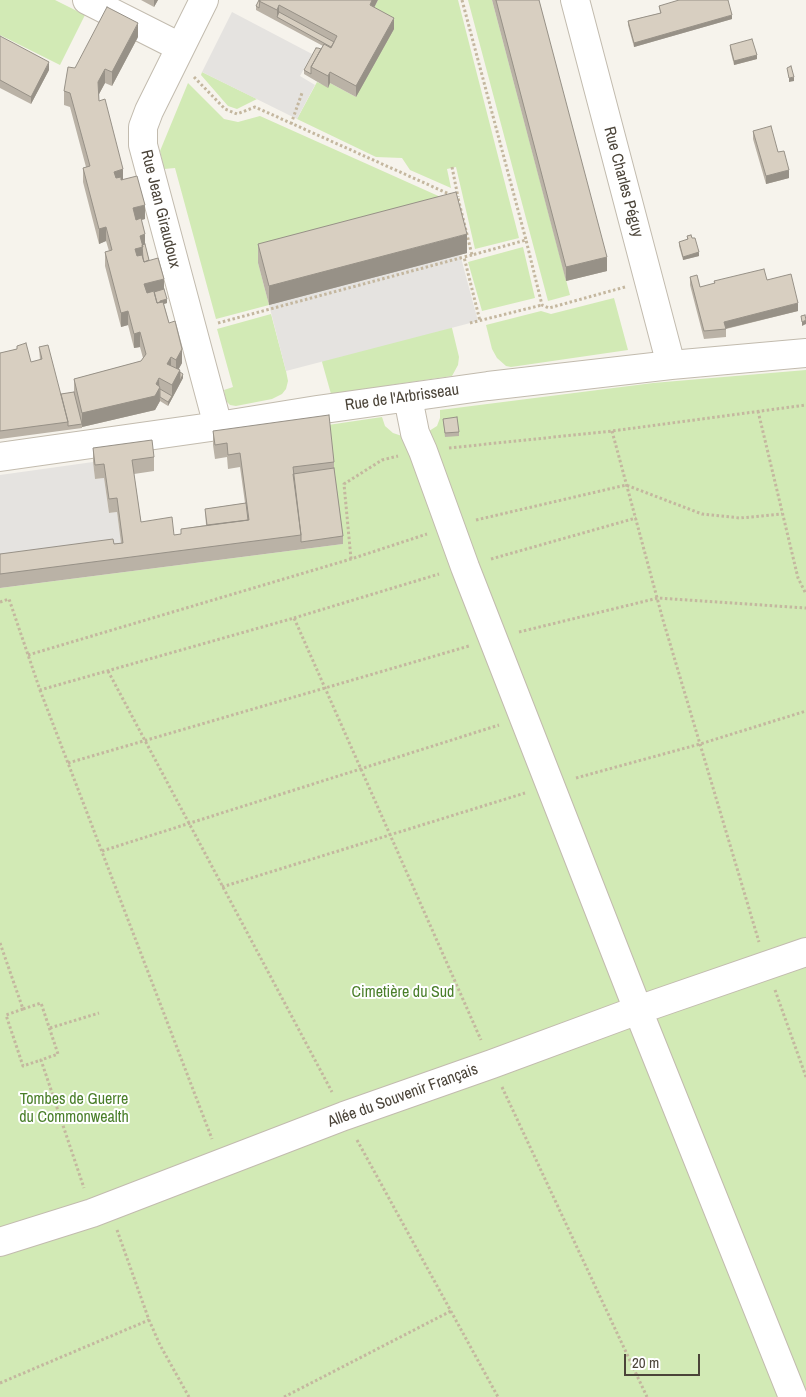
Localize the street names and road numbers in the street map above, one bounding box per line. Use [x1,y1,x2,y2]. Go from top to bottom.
street label: Rue Charles Péguy [599,125,647,239]
street label: Rue Jean Giraudoux [136,148,184,270]
street label: Rue de l'Arbrisseau [344,381,460,415]
street label: Allée du Souvenir Français [325,1060,481,1132]

